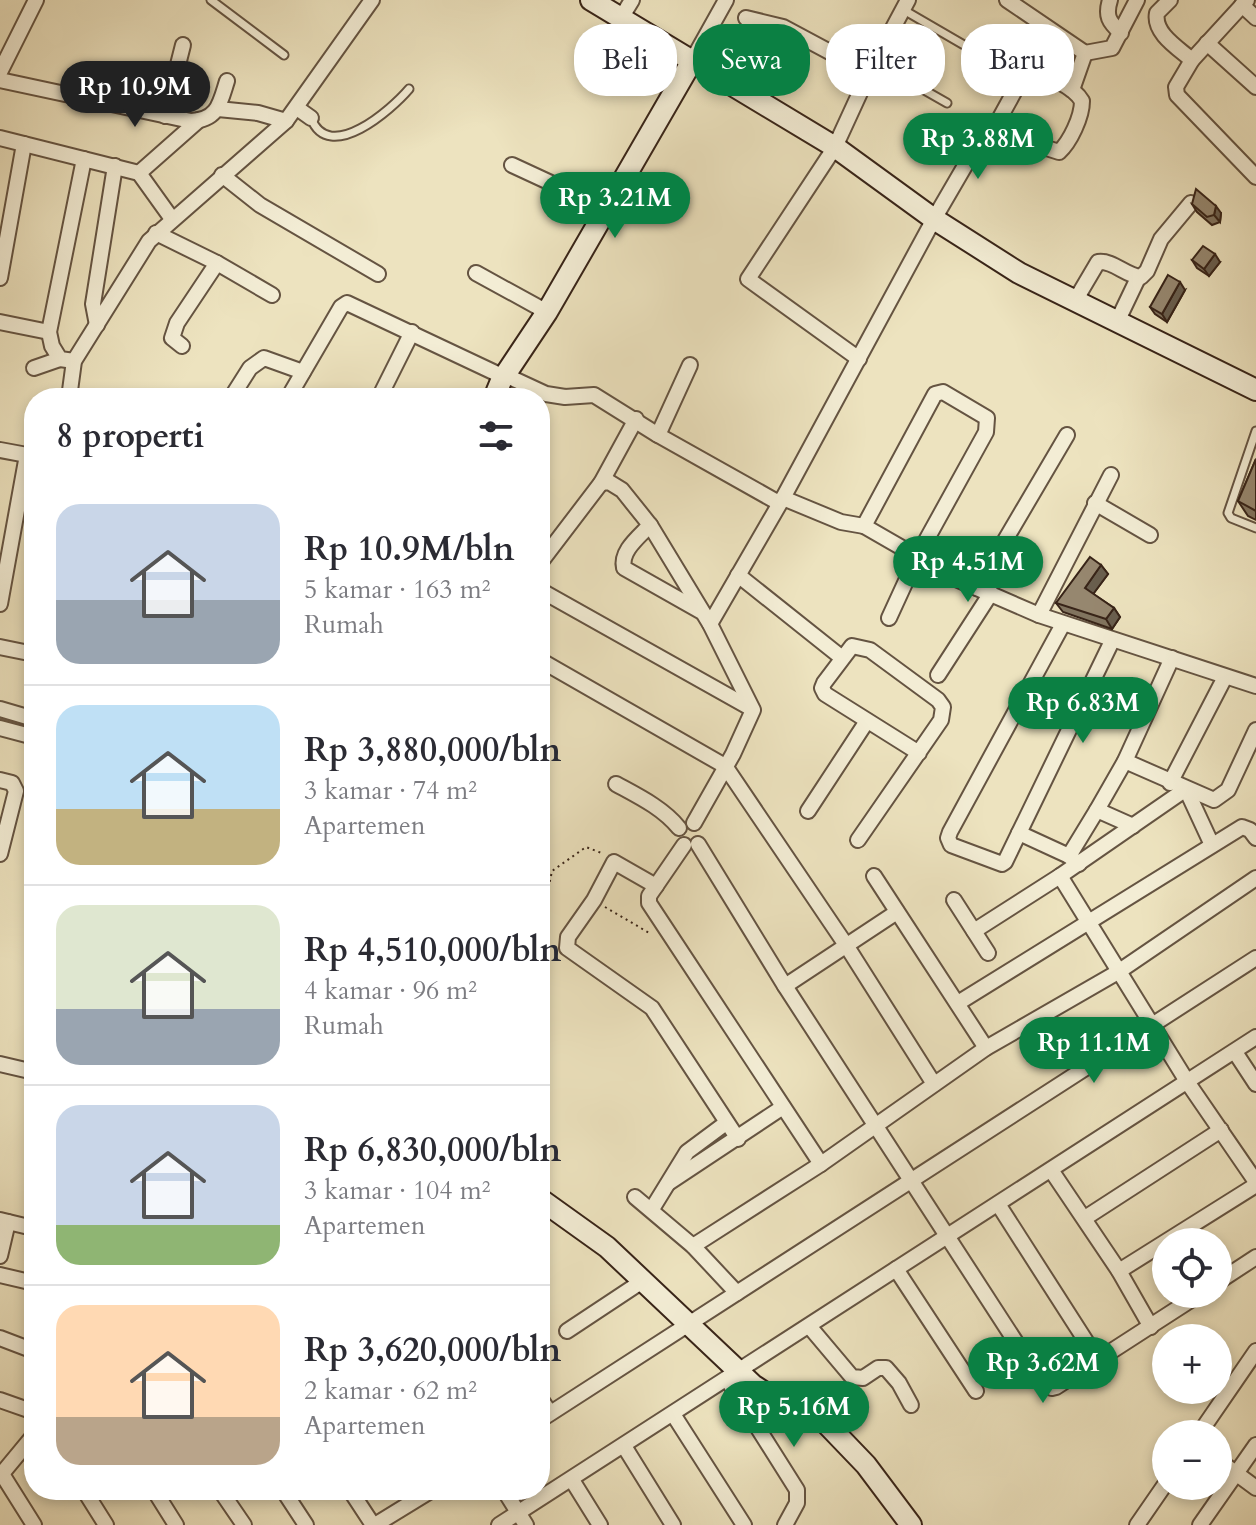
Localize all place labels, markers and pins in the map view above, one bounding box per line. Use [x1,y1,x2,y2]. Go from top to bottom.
pin: Rp 10.9M [52,61,218,129]
pin: Rp 3.88M [895,113,1061,181]
pin: Rp 3.21M [532,172,698,240]
pin: Rp 4.51M [885,536,1051,604]
pin: Rp 6.83M [1000,677,1166,745]
pin: Rp 11.1M [1011,1017,1177,1085]
pin: Rp 3.62M [960,1337,1126,1405]
pin: Rp 5.16M [711,1381,877,1449]

